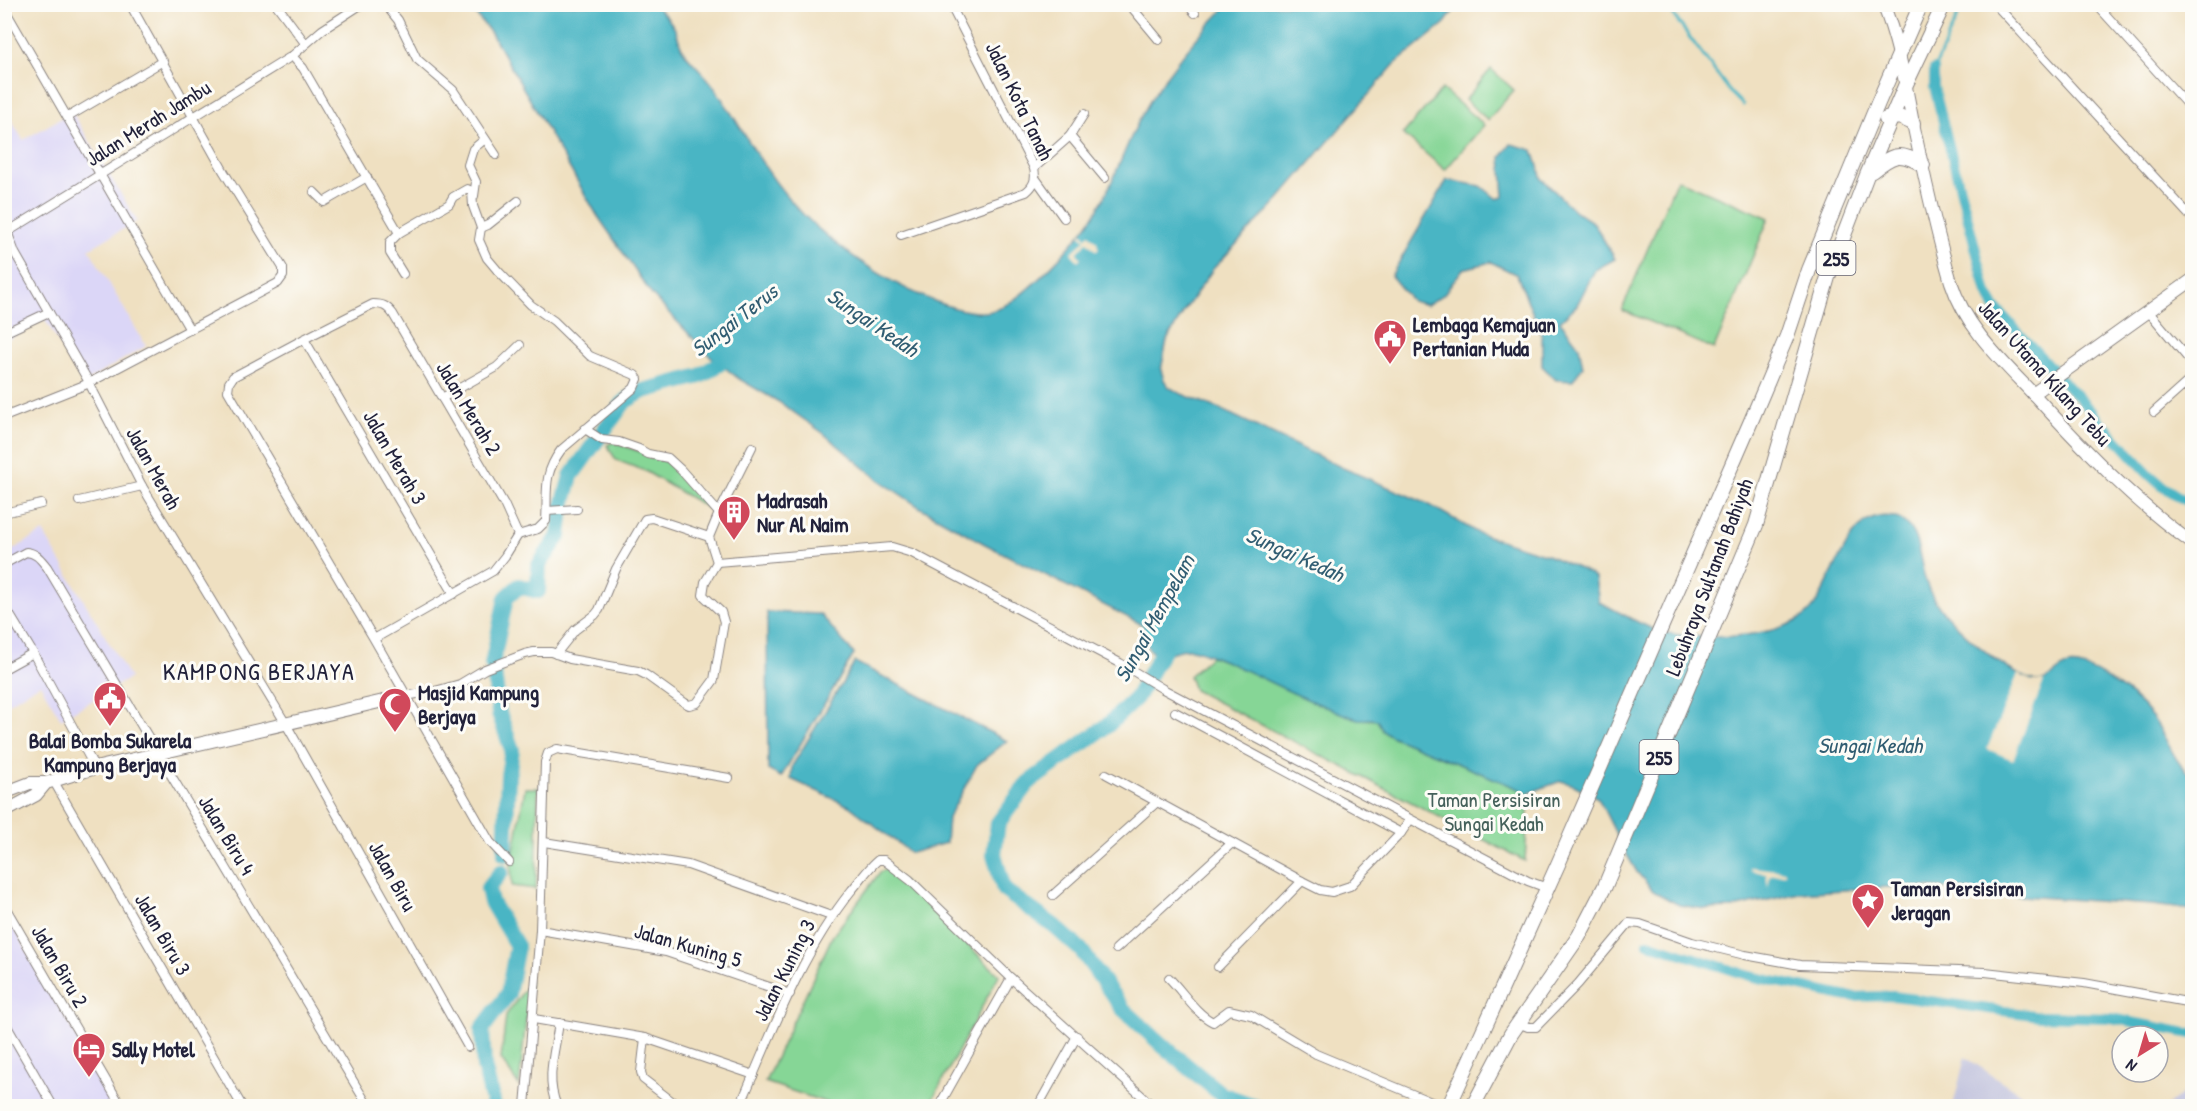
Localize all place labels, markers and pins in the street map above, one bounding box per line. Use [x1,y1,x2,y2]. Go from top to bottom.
place label: Lembaga Kemajuan Pertanian Muda [1413,310,1556,363]
public building icon: Lembaga Kemajuan Pertanian Muda [1372,318,1408,365]
place label: Madrasah Nur Al Naim [757,486,849,539]
building icon: Madrasah Nur Al Naim [716,494,752,541]
place label: Masjid Kampung Berjaya [418,678,539,732]
public building icon: Balai Bomba Sukarela Kampung Berjaya [92,680,128,727]
mosque icon: Masjid Kampung Berjaya [377,686,413,733]
place label: Balai Bomba Sukarela Kampung Berjaya [29,726,192,780]
place label: Taman Persisiran Jeragan [1890,874,2024,928]
place icon: Taman Persisiran Jeragan [1850,882,1886,929]
hotel icon: Sally Motel [71,1031,107,1078]
place label: Sally Motel [112,1035,195,1065]

